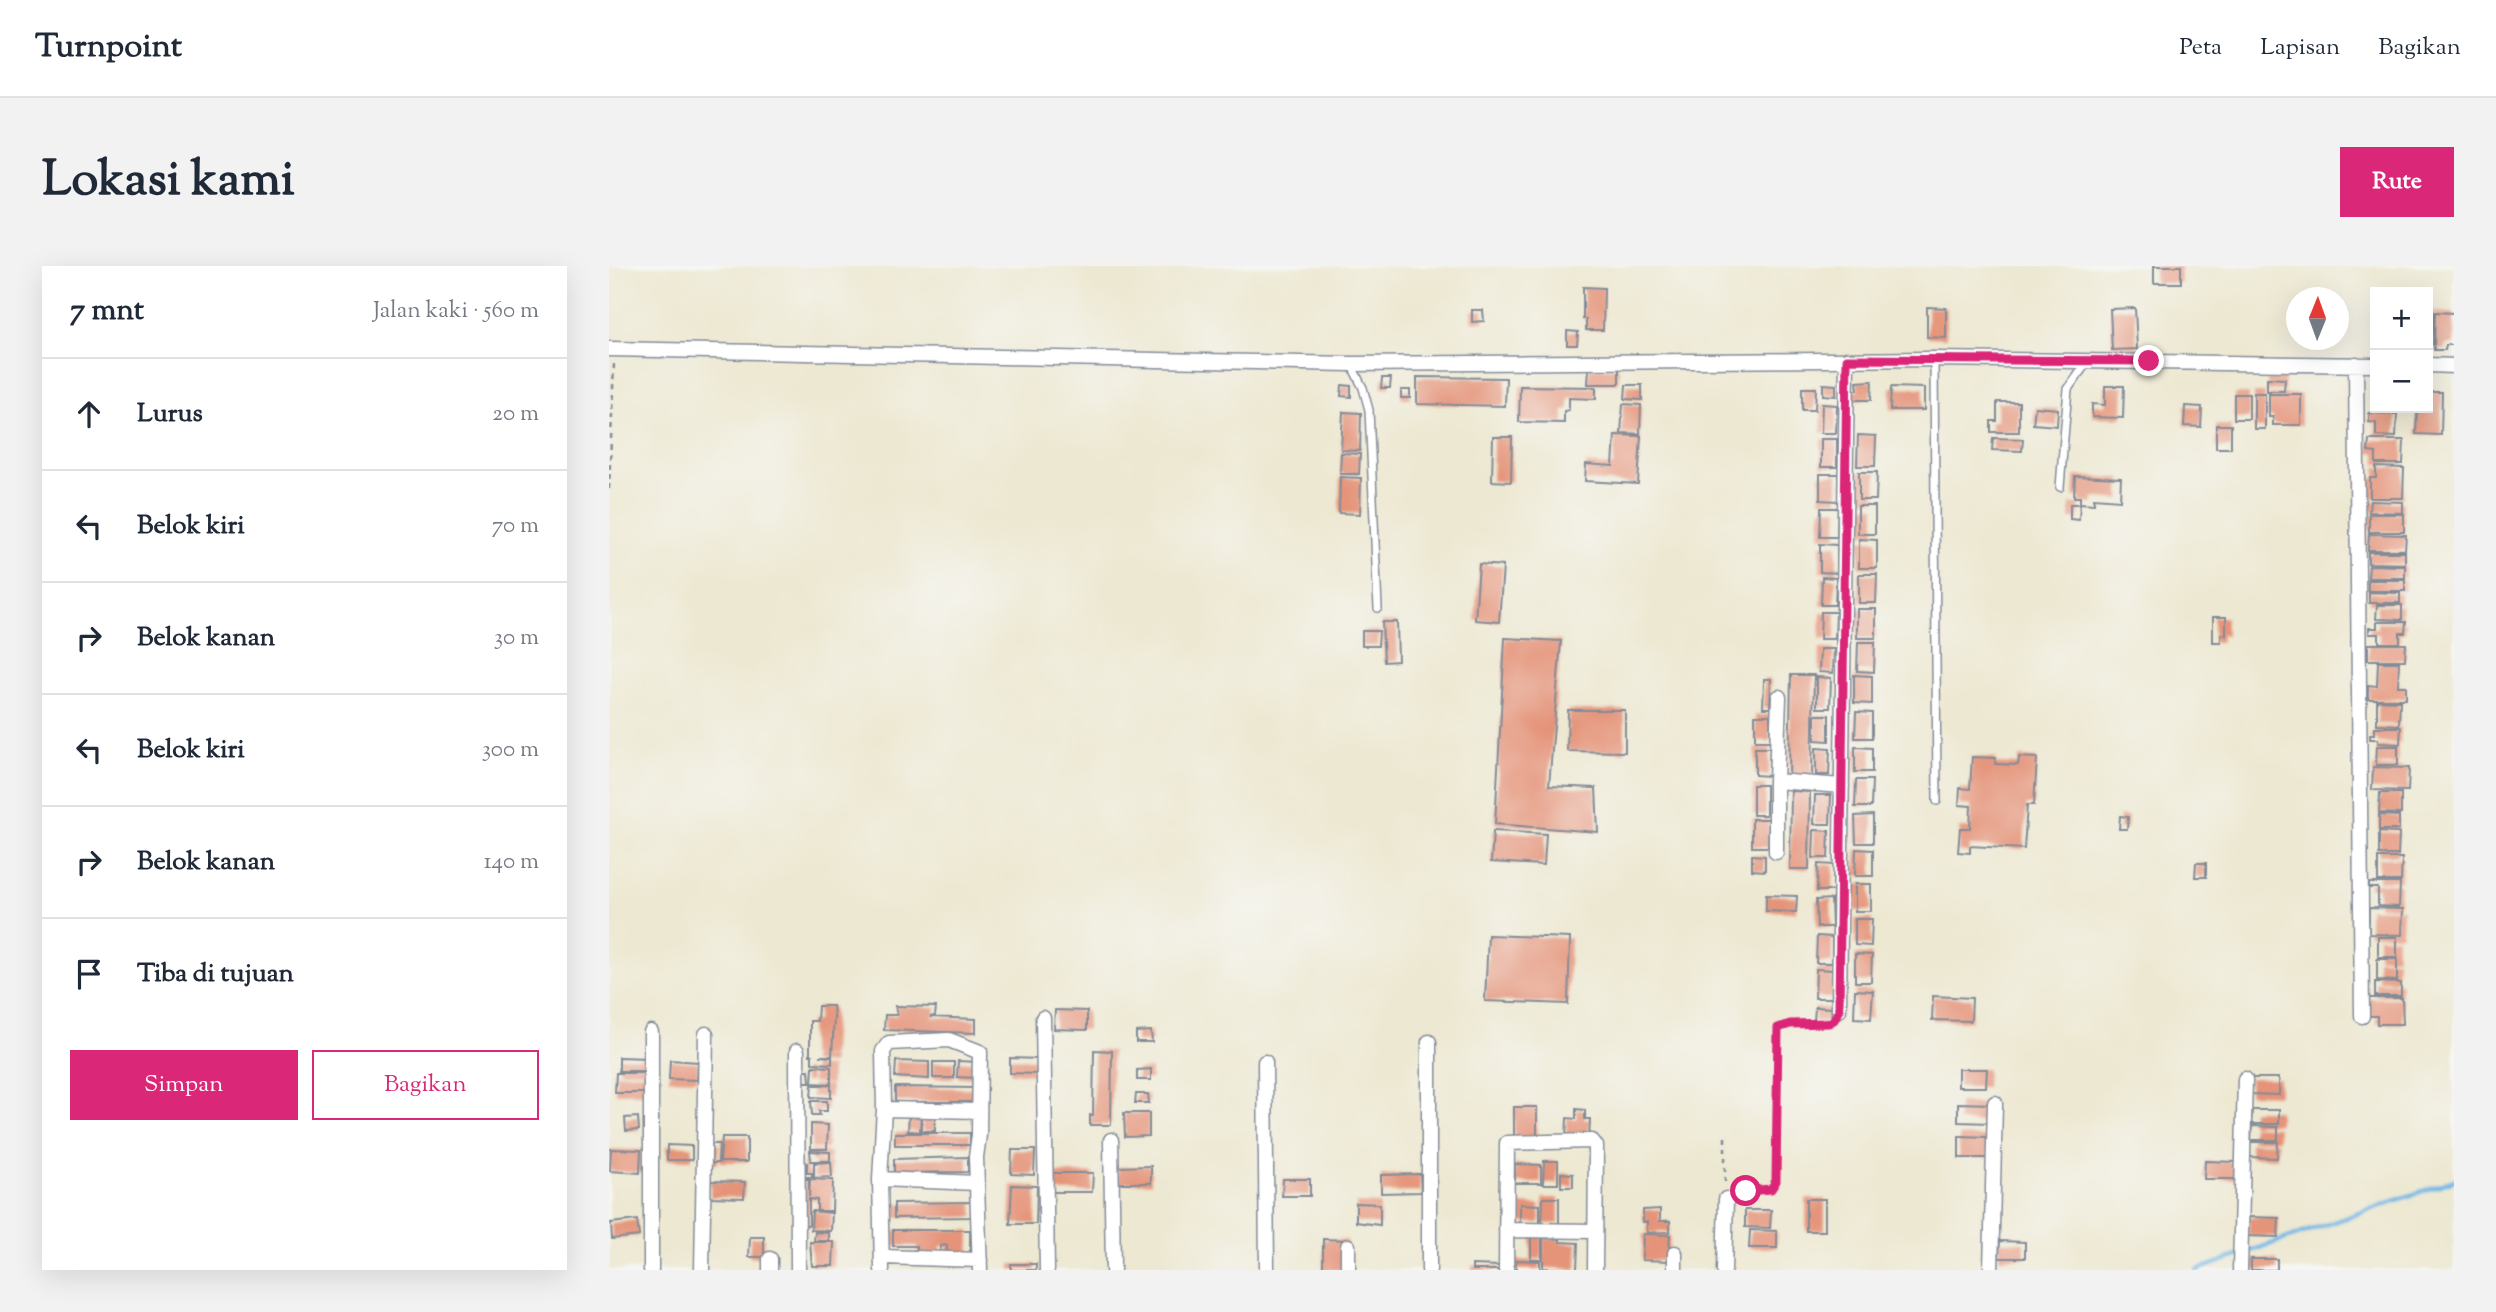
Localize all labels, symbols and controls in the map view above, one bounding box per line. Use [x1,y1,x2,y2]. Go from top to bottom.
text: Turnpoint [35,24,182,72]
text: Peta [2179,31,2222,65]
text: Lapisan [2260,31,2340,65]
text: Bagikan [2378,31,2461,65]
text: Lokasi kami [42,147,295,217]
button: Rute [2340,147,2454,217]
north arrow [2286,287,2349,350]
map controls [2370,287,2433,413]
button: + [2370,287,2433,350]
text: 7 mnt [70,290,144,333]
text: Jalan kaki · 560 m [373,295,539,328]
route end [2133,345,2164,376]
button: − [2370,350,2433,413]
icon: ahead [70,395,108,433]
text: Lurus [137,396,203,433]
text: 20 m [492,398,539,431]
icon: left [70,507,108,545]
text: Belok kiri [137,508,245,545]
text: 70 m [492,510,539,543]
icon: right [70,619,108,657]
text: Belok kanan [137,620,275,657]
text: 30 m [494,622,539,655]
icon: left [70,731,108,769]
text: Belok kiri [137,732,245,769]
text: 300 m [482,734,539,767]
icon: right [70,843,108,881]
text: Belok kanan [137,844,275,881]
text: 140 m [484,846,539,879]
icon: arrive [70,955,108,993]
text: Tiba di tujuan [137,956,294,993]
button: Simpan [70,1050,298,1120]
button: Bagikan [312,1050,539,1120]
route start [1730,1175,1761,1206]

